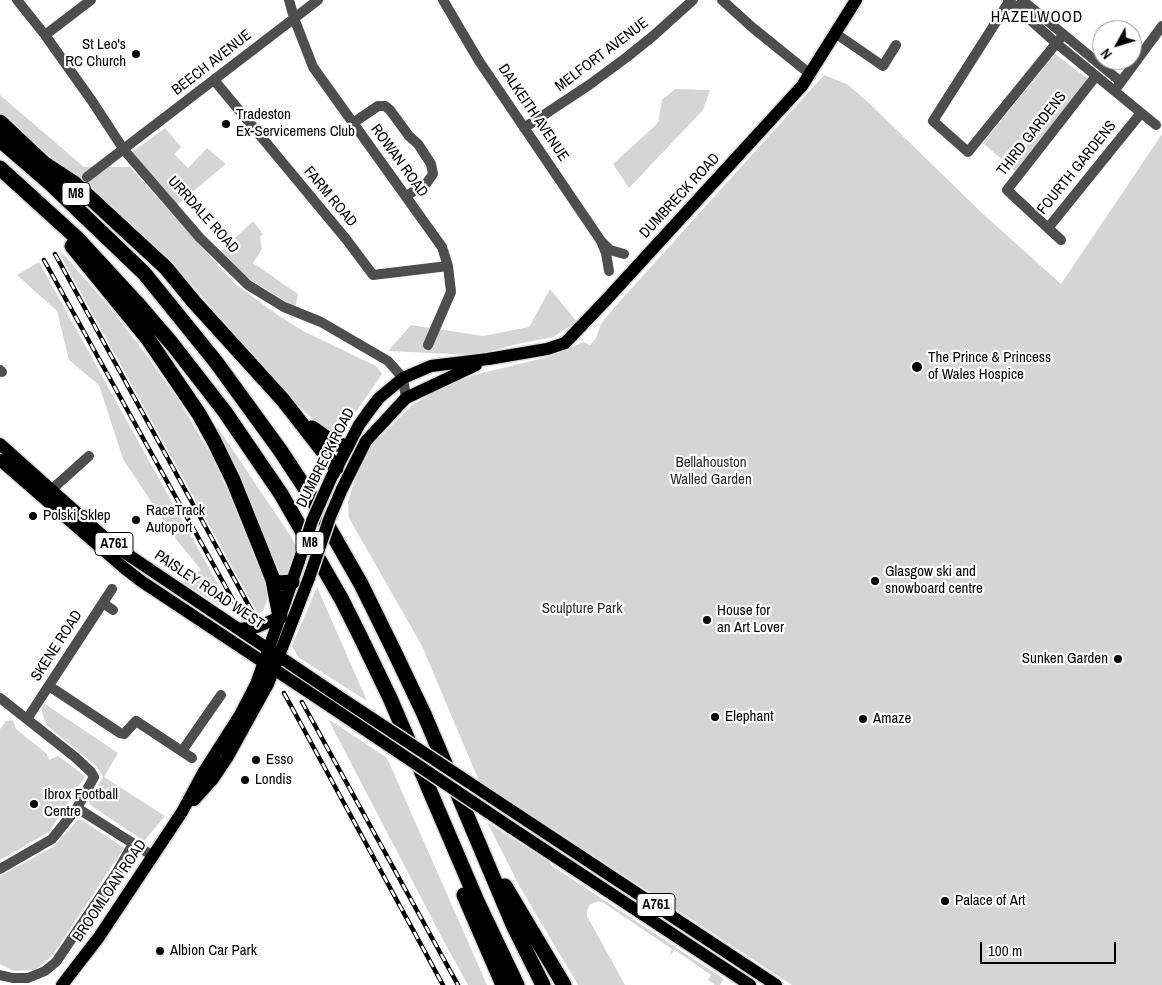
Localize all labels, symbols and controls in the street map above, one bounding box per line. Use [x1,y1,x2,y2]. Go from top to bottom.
district label: HAZELWOOD [990,8,1084,28]
street label: MELFORT AVENUE [552,14,652,96]
north arrow [1092,20,1142,70]
street label: BEECH AVENUE [169,27,255,99]
place label: St Leo's RC Church [65,36,126,71]
text: N [1097,45,1116,63]
marker: St Leo's RC Church [130,48,142,60]
street label: DALKEITH AVENUE [494,61,572,165]
street label: THIRD GARDENS [994,88,1070,180]
place label: Tradeston Ex-Servicemens Club [236,106,355,141]
marker: Tradeston Ex-Servicemens Club [220,118,232,130]
street label: FOURTH GARDENS [1034,118,1120,218]
street label: ROWAN ROAD [367,121,431,201]
street label: DUMBRECK ROAD [636,150,724,242]
street label: FARM ROAD [300,163,360,231]
street label: URRDALE ROAD [164,173,242,257]
road number: M8 [62,182,90,205]
place label: The Prince & Princess of Wales Hospice [928,349,1051,384]
marker: The Prince & Princess of Wales Hospice [910,360,924,374]
street label: DUMBRECK ROAD [293,405,359,511]
park label: Bellahouston Walled Garden [670,454,752,489]
place label: RaceTrack Autoport [146,502,205,537]
place label: Polski Sklep [43,507,111,525]
marker: Polski Sklep [27,510,39,522]
marker: RaceTrack Autoport [130,514,142,526]
road number: A761 [95,532,133,556]
road number: M8 [296,532,324,554]
street label: PAISLEY ROAD WEST [151,547,267,633]
place label: Glasgow ski and snowboard centre [885,563,983,598]
marker: Glasgow ski and snowboard centre [869,575,881,587]
park label: Sculpture Park [542,600,622,618]
place label: House for an Art Lover [717,602,784,637]
street label: SKENE ROAD [27,607,87,685]
marker: House for an Art Lover [701,614,713,626]
place label: Sunken Garden [1022,650,1108,668]
marker: Sunken Garden [1112,653,1124,665]
place label: Elephant [725,708,774,726]
place label: Amaze [873,710,911,728]
marker: Elephant [709,711,721,723]
marker: Amaze [857,713,869,725]
place label: Esso [266,751,293,769]
marker: Esso [250,754,262,766]
place label: Londis [255,771,292,789]
marker: Londis [239,774,251,786]
place label: Ibrox Football Centre [44,786,118,821]
marker: Ibrox Football Centre [28,798,40,810]
street label: BROOMLOAN ROAD [69,837,151,945]
place label: Palace of Art [955,892,1025,910]
road number: A761 [637,894,675,916]
marker: Palace of Art [939,895,951,907]
scale bar [982,932,1118,964]
text: 100 m [988,940,1022,961]
place label: Albion Car Park [170,942,257,960]
marker: Albion Car Park [154,945,166,957]

